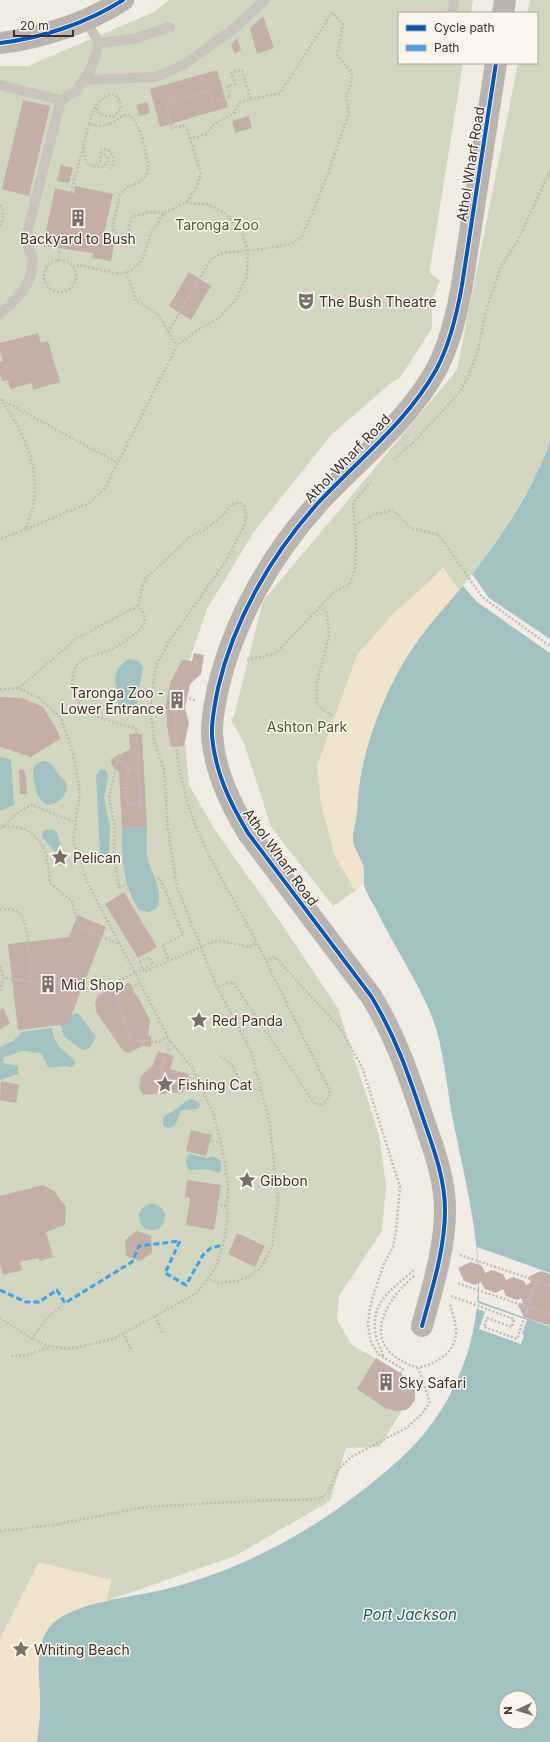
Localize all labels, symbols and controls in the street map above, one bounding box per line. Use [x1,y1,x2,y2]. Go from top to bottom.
scale bar [14,12,73,38]
legend [398,12,538,64]
text: 20 m [20,18,49,33]
text: Cycle path [434,20,495,35]
text: Path [434,40,459,55]
street label: Athol Wharf Road [453,105,487,223]
building icon: Backyard to Bush [68,208,88,228]
park label: Taronga Zoo [175,216,259,233]
place label: Backyard to Bush [20,230,136,247]
theatre icon: The Bush Theatre [296,291,316,311]
place label: The Bush Theatre [319,293,437,310]
street label: Athol Wharf Road [300,410,394,506]
place label: Taronga Zoo - Lower Entrance [61,684,164,717]
building icon: Taronga Zoo - Lower Entrance [167,690,187,710]
park label: Ashton Park [267,718,347,735]
street label: Athol Wharf Road [240,805,322,909]
place icon: Pelican [50,847,70,867]
place label: Pelican [73,849,121,866]
building icon: Mid Shop [38,974,58,994]
place label: Mid Shop [61,976,124,993]
place icon: Red Panda [189,1010,209,1030]
place label: Red Panda [212,1012,283,1029]
place icon: Fishing Cat [155,1074,175,1094]
place label: Fishing Cat [178,1076,253,1093]
place icon: Gibbon [237,1170,257,1190]
place label: Gibbon [260,1172,308,1189]
building icon: Sky Safari [376,1372,396,1392]
place label: Sky Safari [399,1374,466,1391]
water label: Port Jackson [363,1605,457,1624]
place icon: Whiting Beach [11,1639,31,1659]
place label: Whiting Beach [34,1641,130,1658]
north arrow [498,1690,538,1730]
text: N [501,1706,515,1715]

